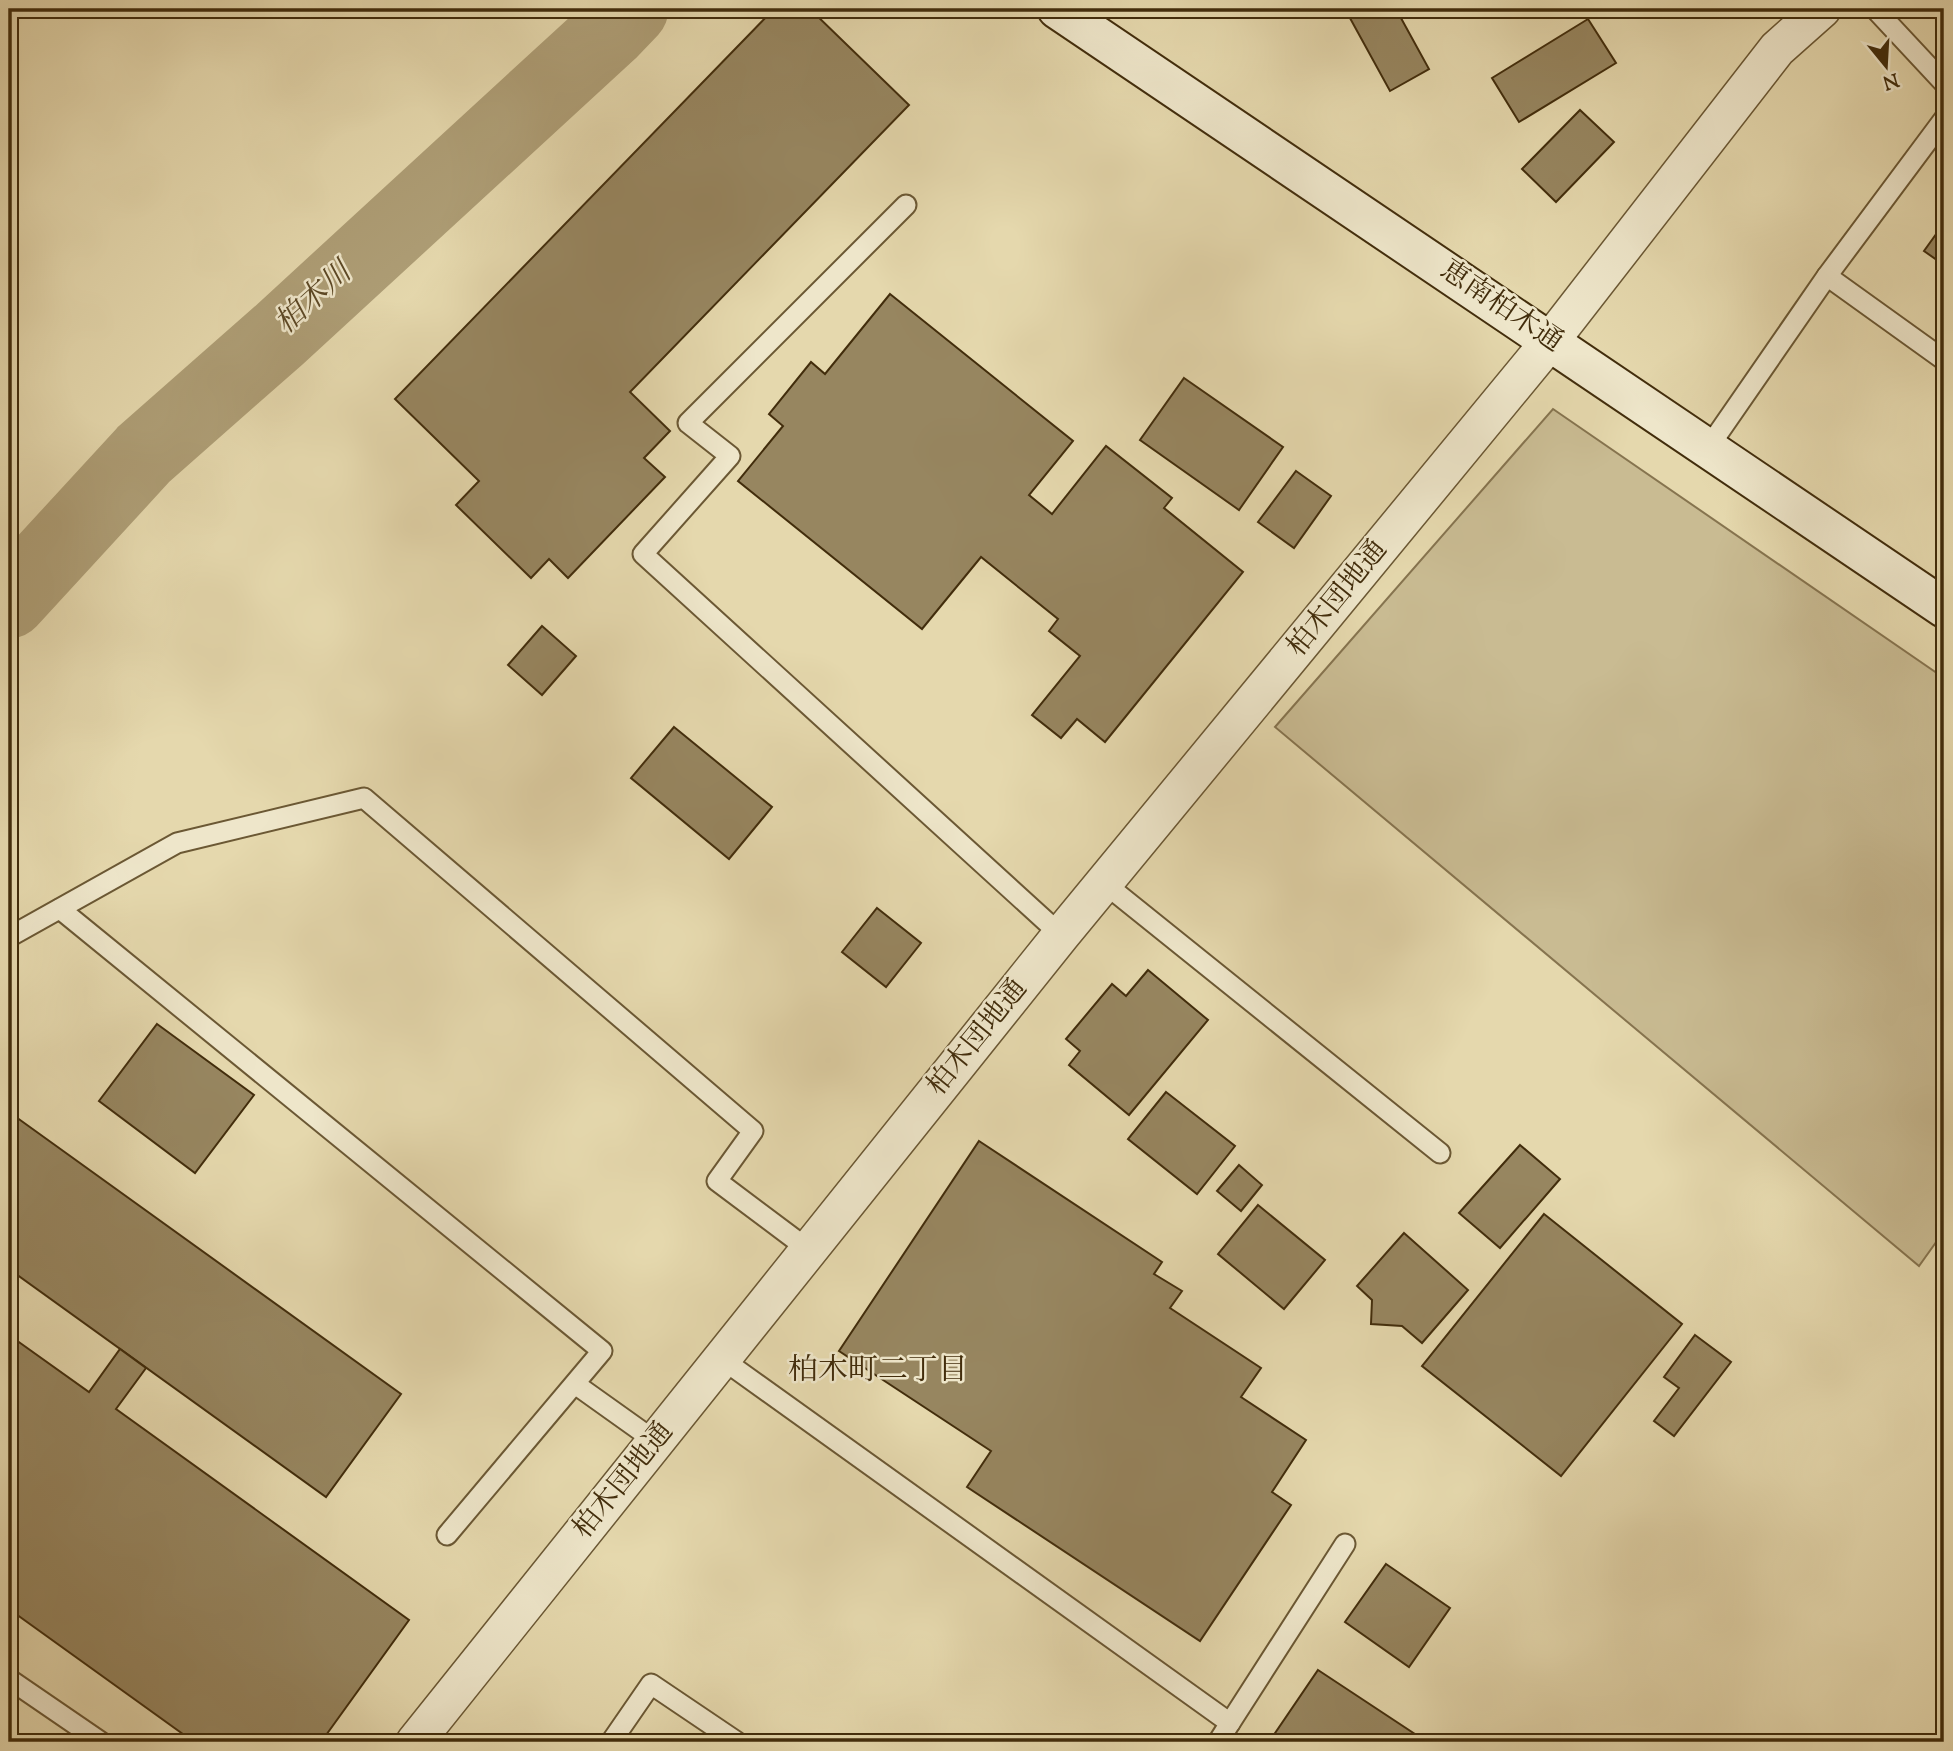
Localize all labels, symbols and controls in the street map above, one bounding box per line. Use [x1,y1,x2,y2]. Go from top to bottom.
north arrow [1852,32,1922,102]
text: N [1879,65,1902,95]
water label: 柏木川 [266,251,364,345]
street label: 恵南柏木通 [1432,251,1570,363]
street label: 柏木団地通 [1278,532,1398,666]
street label: 柏木団地通 [918,971,1038,1105]
district label: 柏木町二丁目 [788,1350,968,1393]
street label: 柏木団地通 [564,1414,684,1548]

